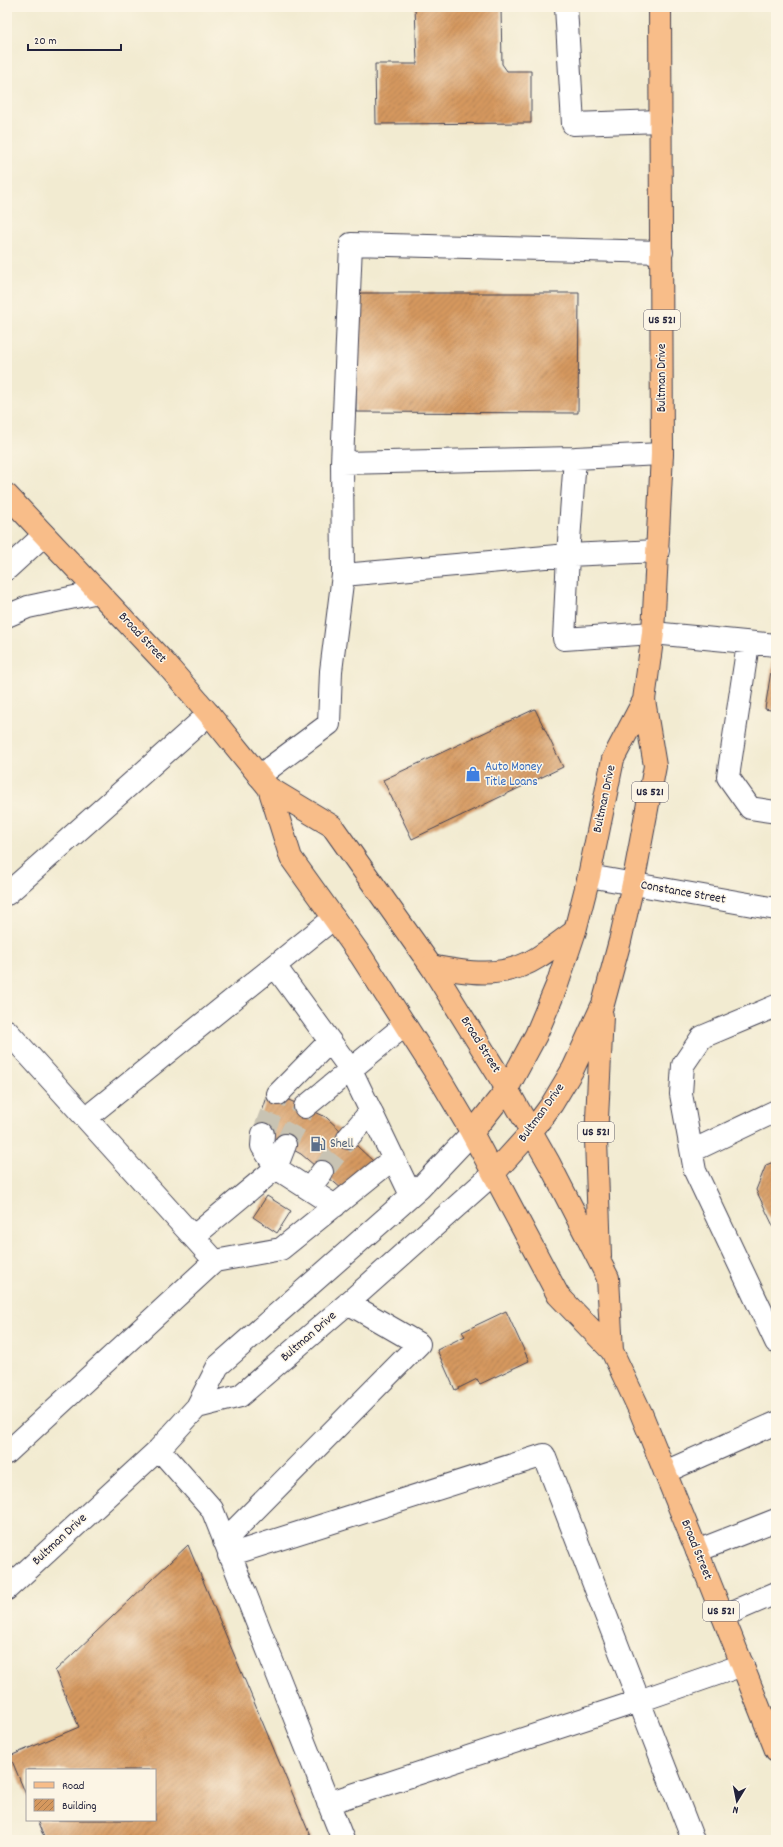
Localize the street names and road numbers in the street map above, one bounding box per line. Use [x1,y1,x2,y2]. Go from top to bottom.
road number: US 521 [644,310,680,330]
street label: Bultman Drive [653,343,672,412]
street label: Broad Street [113,608,171,668]
street label: Bultman Drive [589,763,621,835]
road number: US 521 [632,782,668,802]
street label: Constance Street [639,876,727,910]
street label: Broad Street [455,1013,505,1077]
street label: Bultman Drive [514,1079,570,1146]
road number: US 521 [578,1122,614,1142]
street label: Bultman Drive [277,1307,341,1367]
street label: Bultman Drive [28,1509,92,1570]
street label: Broad Street [675,1517,717,1583]
road number: US 521 [703,1601,739,1621]

